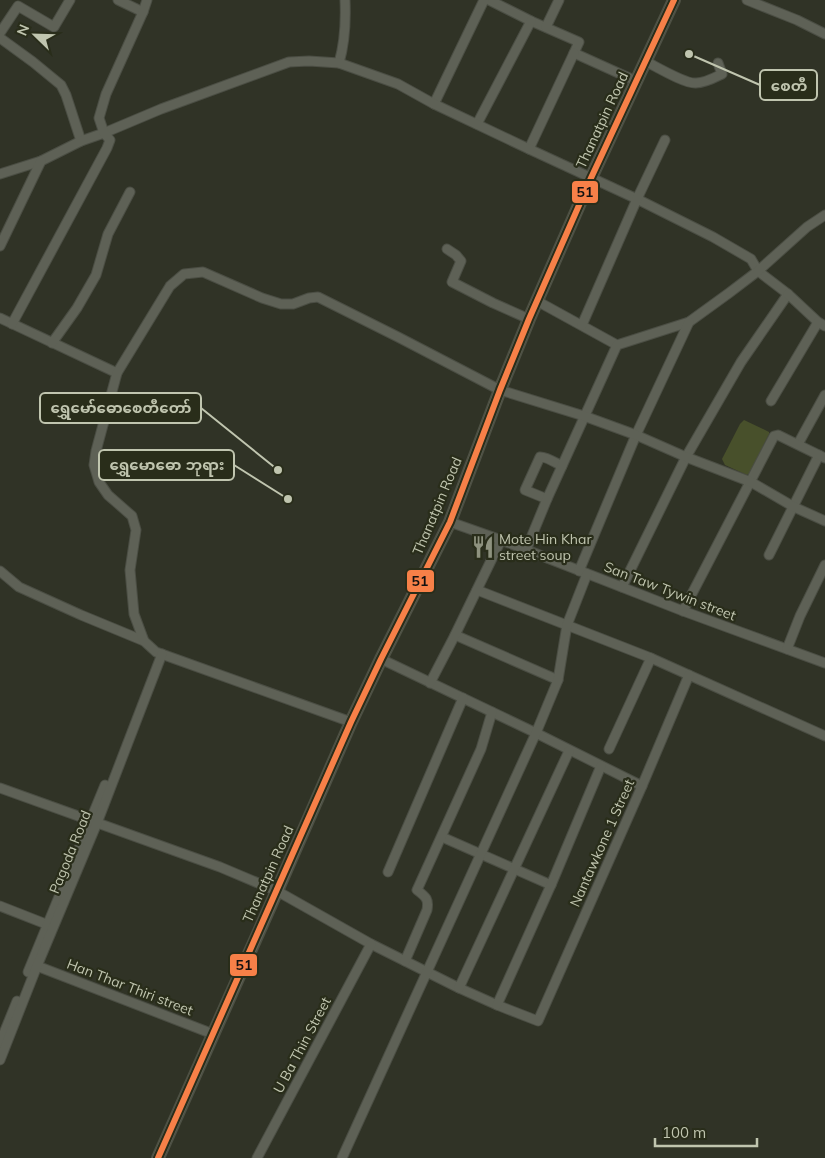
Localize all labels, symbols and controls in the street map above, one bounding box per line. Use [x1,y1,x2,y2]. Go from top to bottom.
north arrow [10,10,60,60]
text: N [13,22,33,38]
street label: Thanatpin Road [572,69,632,171]
callout: စေတီ [760,70,817,100]
text: စေတီ [771,76,807,95]
line badge: 51 [571,180,599,204]
text: 51 [577,183,593,201]
callout: ရွှေမော်ဓောစေတီတော် [40,393,201,423]
text: ရွှေမော်ဓောစေတီတော် [51,398,191,420]
callout: ရွှေမောဓော ဘုရား [99,450,234,480]
street label: Thanatpin Road [408,454,466,558]
text: ရွှေမောဓော ဘုရား [109,455,225,477]
place label: Mote Hin Khar street soup [499,530,592,564]
restaurant icon: Mote Hin Khar street soup [470,534,496,560]
street label: San Taw Tywin street [601,558,739,625]
line badge: 51 [406,569,435,593]
text: 51 [412,572,428,590]
street label: Nantawkone 1 Street [566,776,638,910]
street label: Pagoda Road [45,808,95,896]
street label: Thanatpin Road [239,823,297,925]
line badge: 51 [229,953,258,977]
street label: Han Thar Thiri street [64,955,196,1019]
text: 51 [236,956,252,974]
street label: U Ba Thin Street [269,994,335,1096]
scale bar [655,1116,758,1148]
text: 100 m [662,1123,706,1142]

